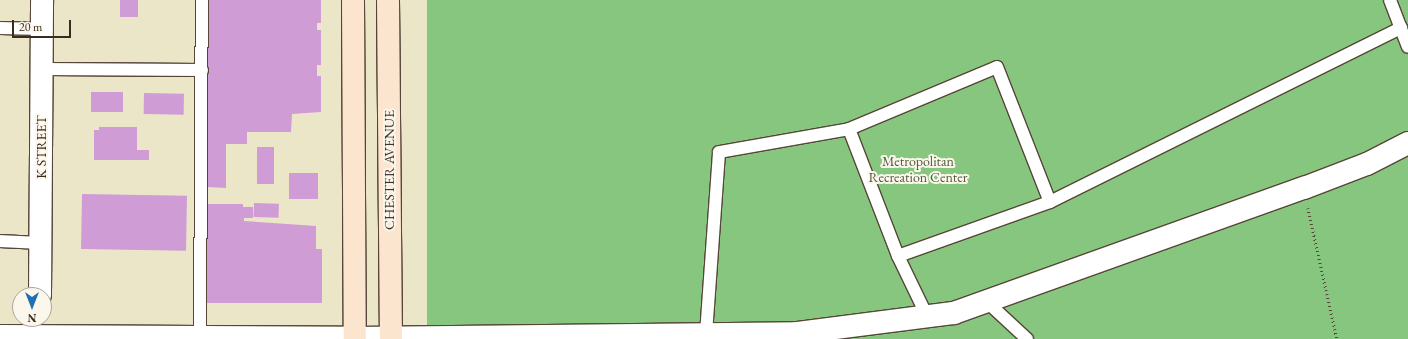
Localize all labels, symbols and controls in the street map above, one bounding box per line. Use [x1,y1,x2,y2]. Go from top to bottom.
scale bar [14,12,73,38]
text: 20 m [19,19,42,35]
street label: CHESTER AVENUE [381,110,397,230]
street label: K STREET [33,115,49,179]
park label: Metropolitan Recreation Center [869,153,967,186]
north arrow [12,287,52,327]
text: N [28,311,36,325]

